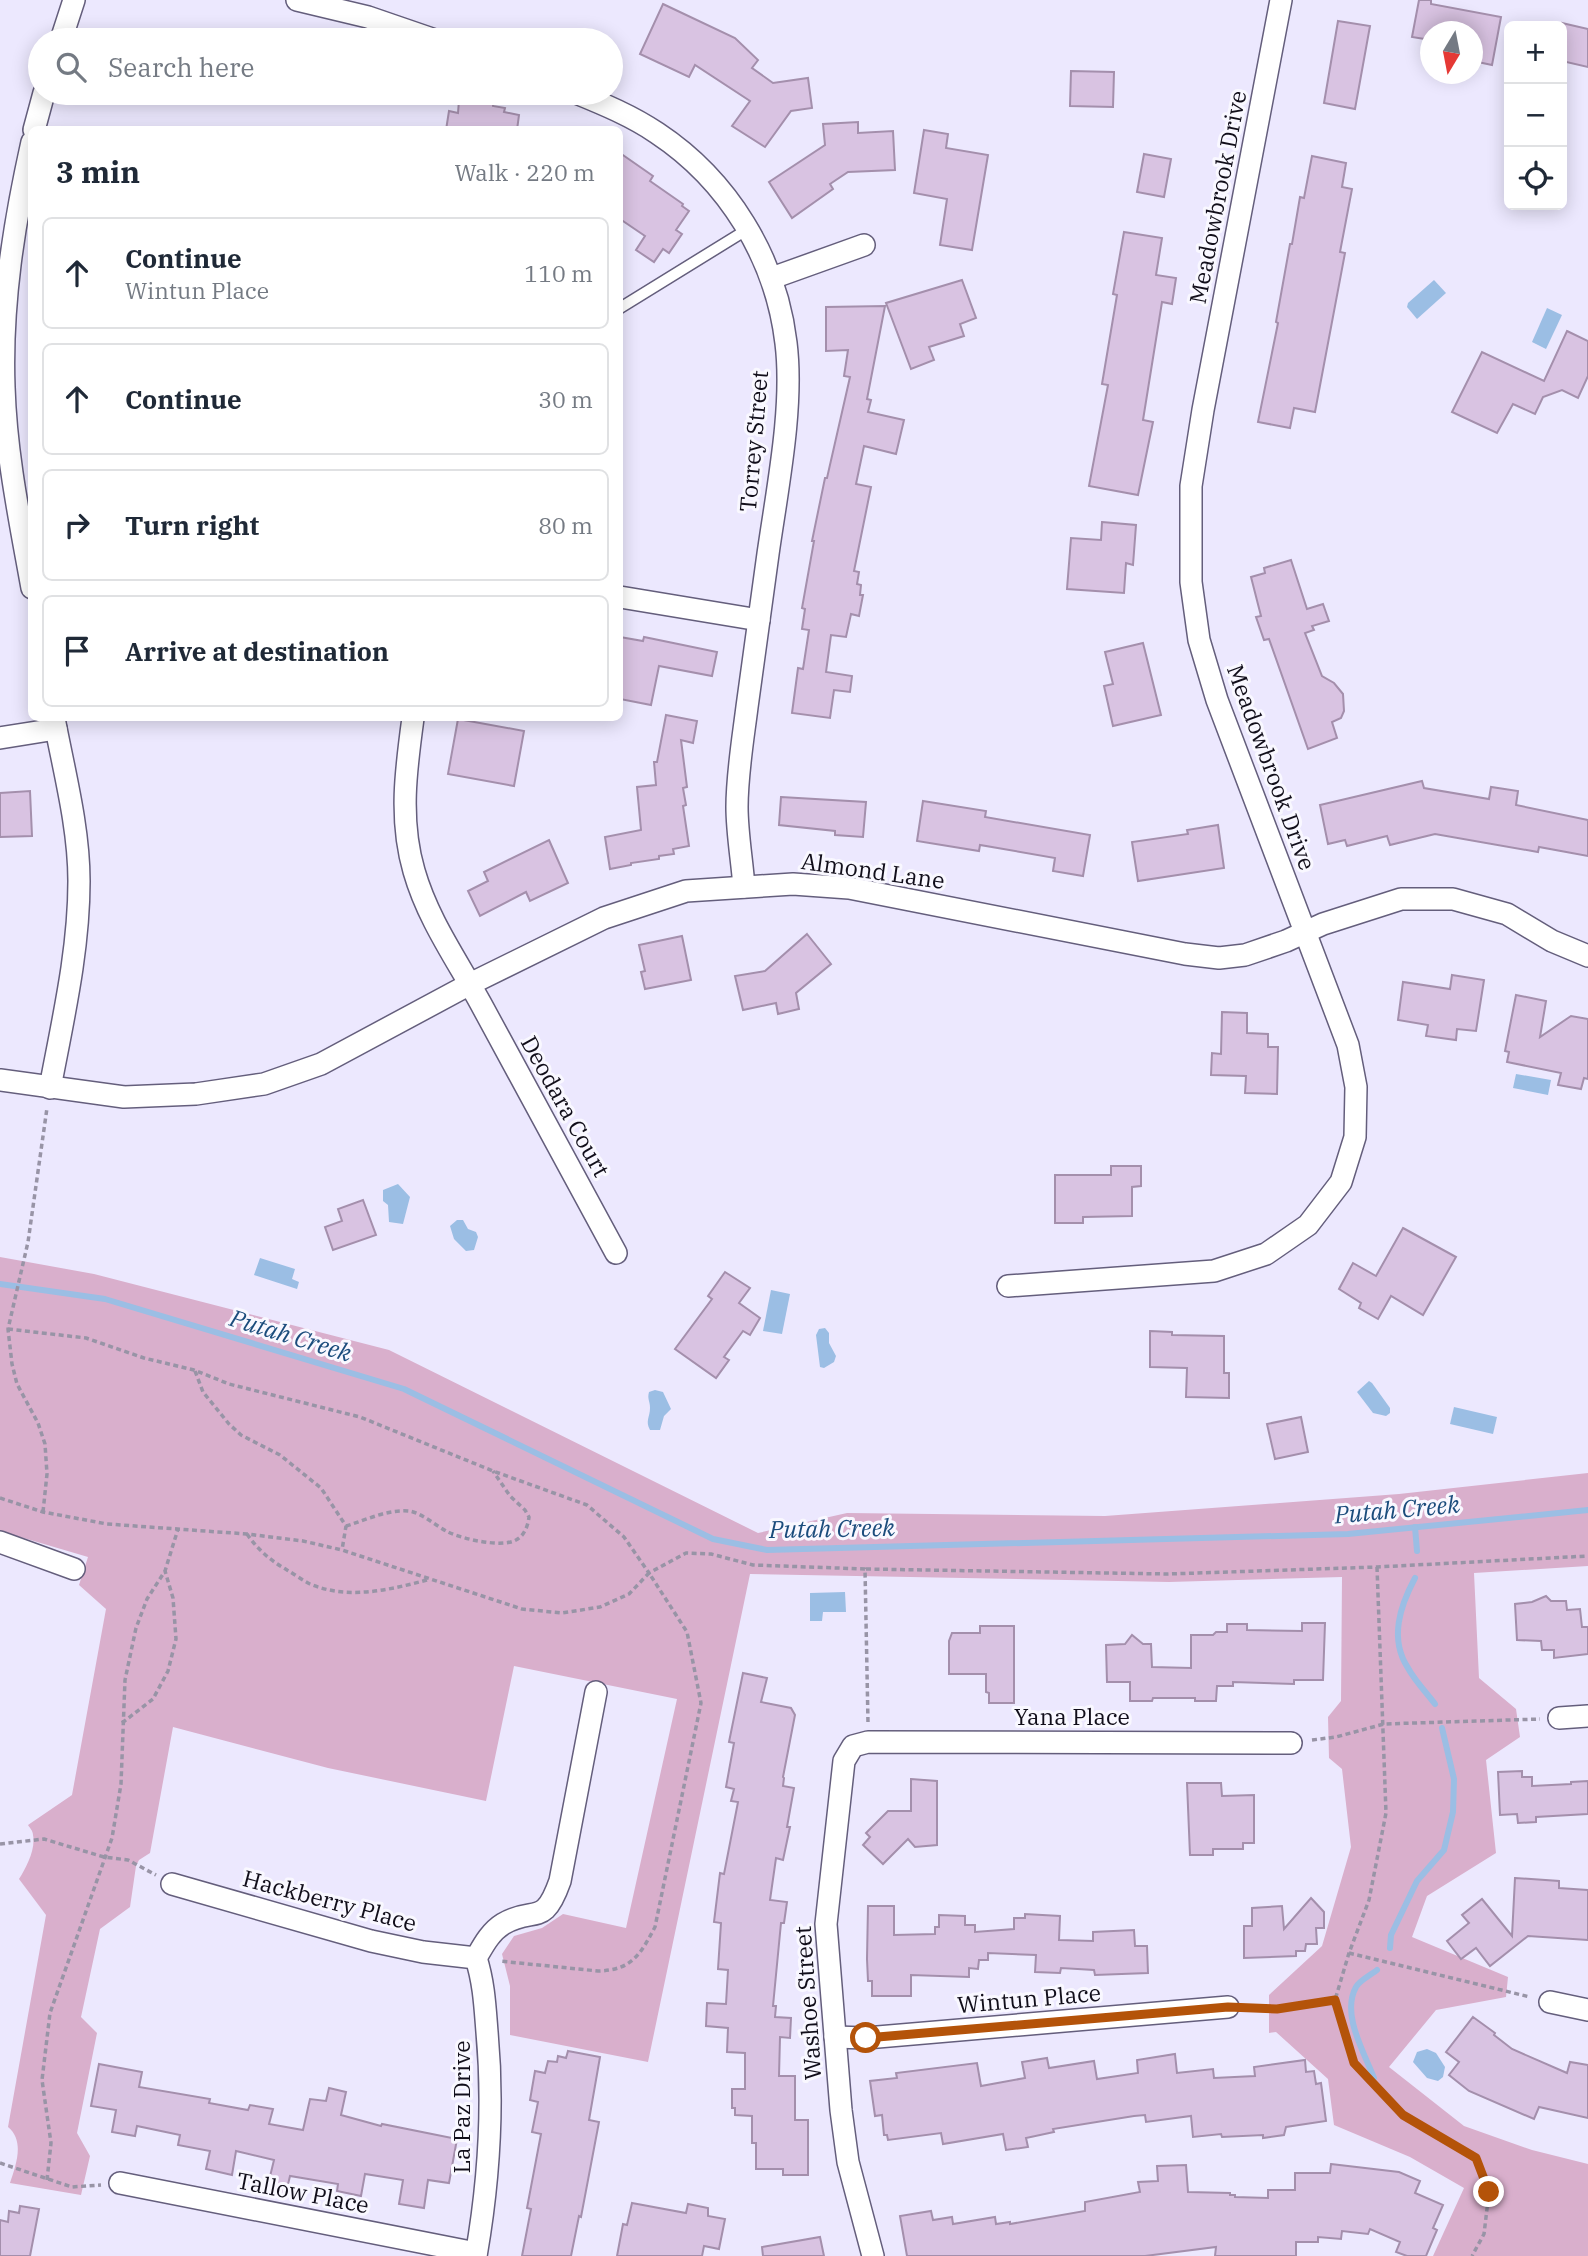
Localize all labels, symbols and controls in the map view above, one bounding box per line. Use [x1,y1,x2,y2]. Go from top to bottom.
north arrow [1420,21,1483,84]
map controls [1504,21,1567,210]
button: + [1504,21,1567,84]
search box [28,28,623,105]
icon: search [52,48,90,86]
text: Search here [108,50,254,84]
button: − [1504,84,1567,147]
street label: Meadowbrook Drive [1182,88,1252,306]
button: locate [1504,147,1567,210]
text: 3 min [56,152,140,191]
text: Walk · 220 m [454,157,595,187]
text: Continue [125,241,242,275]
icon: ahead [58,254,96,292]
text: 110 m [524,258,593,288]
text: Wintun Place [125,275,269,305]
street label: Torrey Street [732,369,774,513]
icon: ahead [58,380,96,418]
text: Continue [125,382,242,416]
text: 30 m [538,384,593,414]
icon: right [58,506,96,544]
text: Turn right [125,508,259,542]
text: 80 m [538,510,593,540]
icon: arrive [58,632,96,670]
text: Arrive at destination [125,634,389,668]
street label: Meadowbrook Drive [1221,660,1323,874]
street label: Almond Lane [799,845,947,895]
street label: Deodara Court [515,1030,617,1182]
water label: Putah Creek [225,1301,356,1369]
water label: Putah Creek [1332,1488,1461,1531]
water label: Putah Creek [768,1511,895,1545]
street label: Yana Place [1014,1701,1130,1731]
street label: Hackberry Place [240,1862,420,1938]
street label: Washoe Street [787,1925,827,2081]
street label: Wintun Place [956,1977,1102,2019]
route start [850,2022,881,2053]
street label: La Paz Drive [446,2040,476,2174]
street label: Tallow Place [234,2164,372,2220]
route end [1473,2176,1504,2207]

